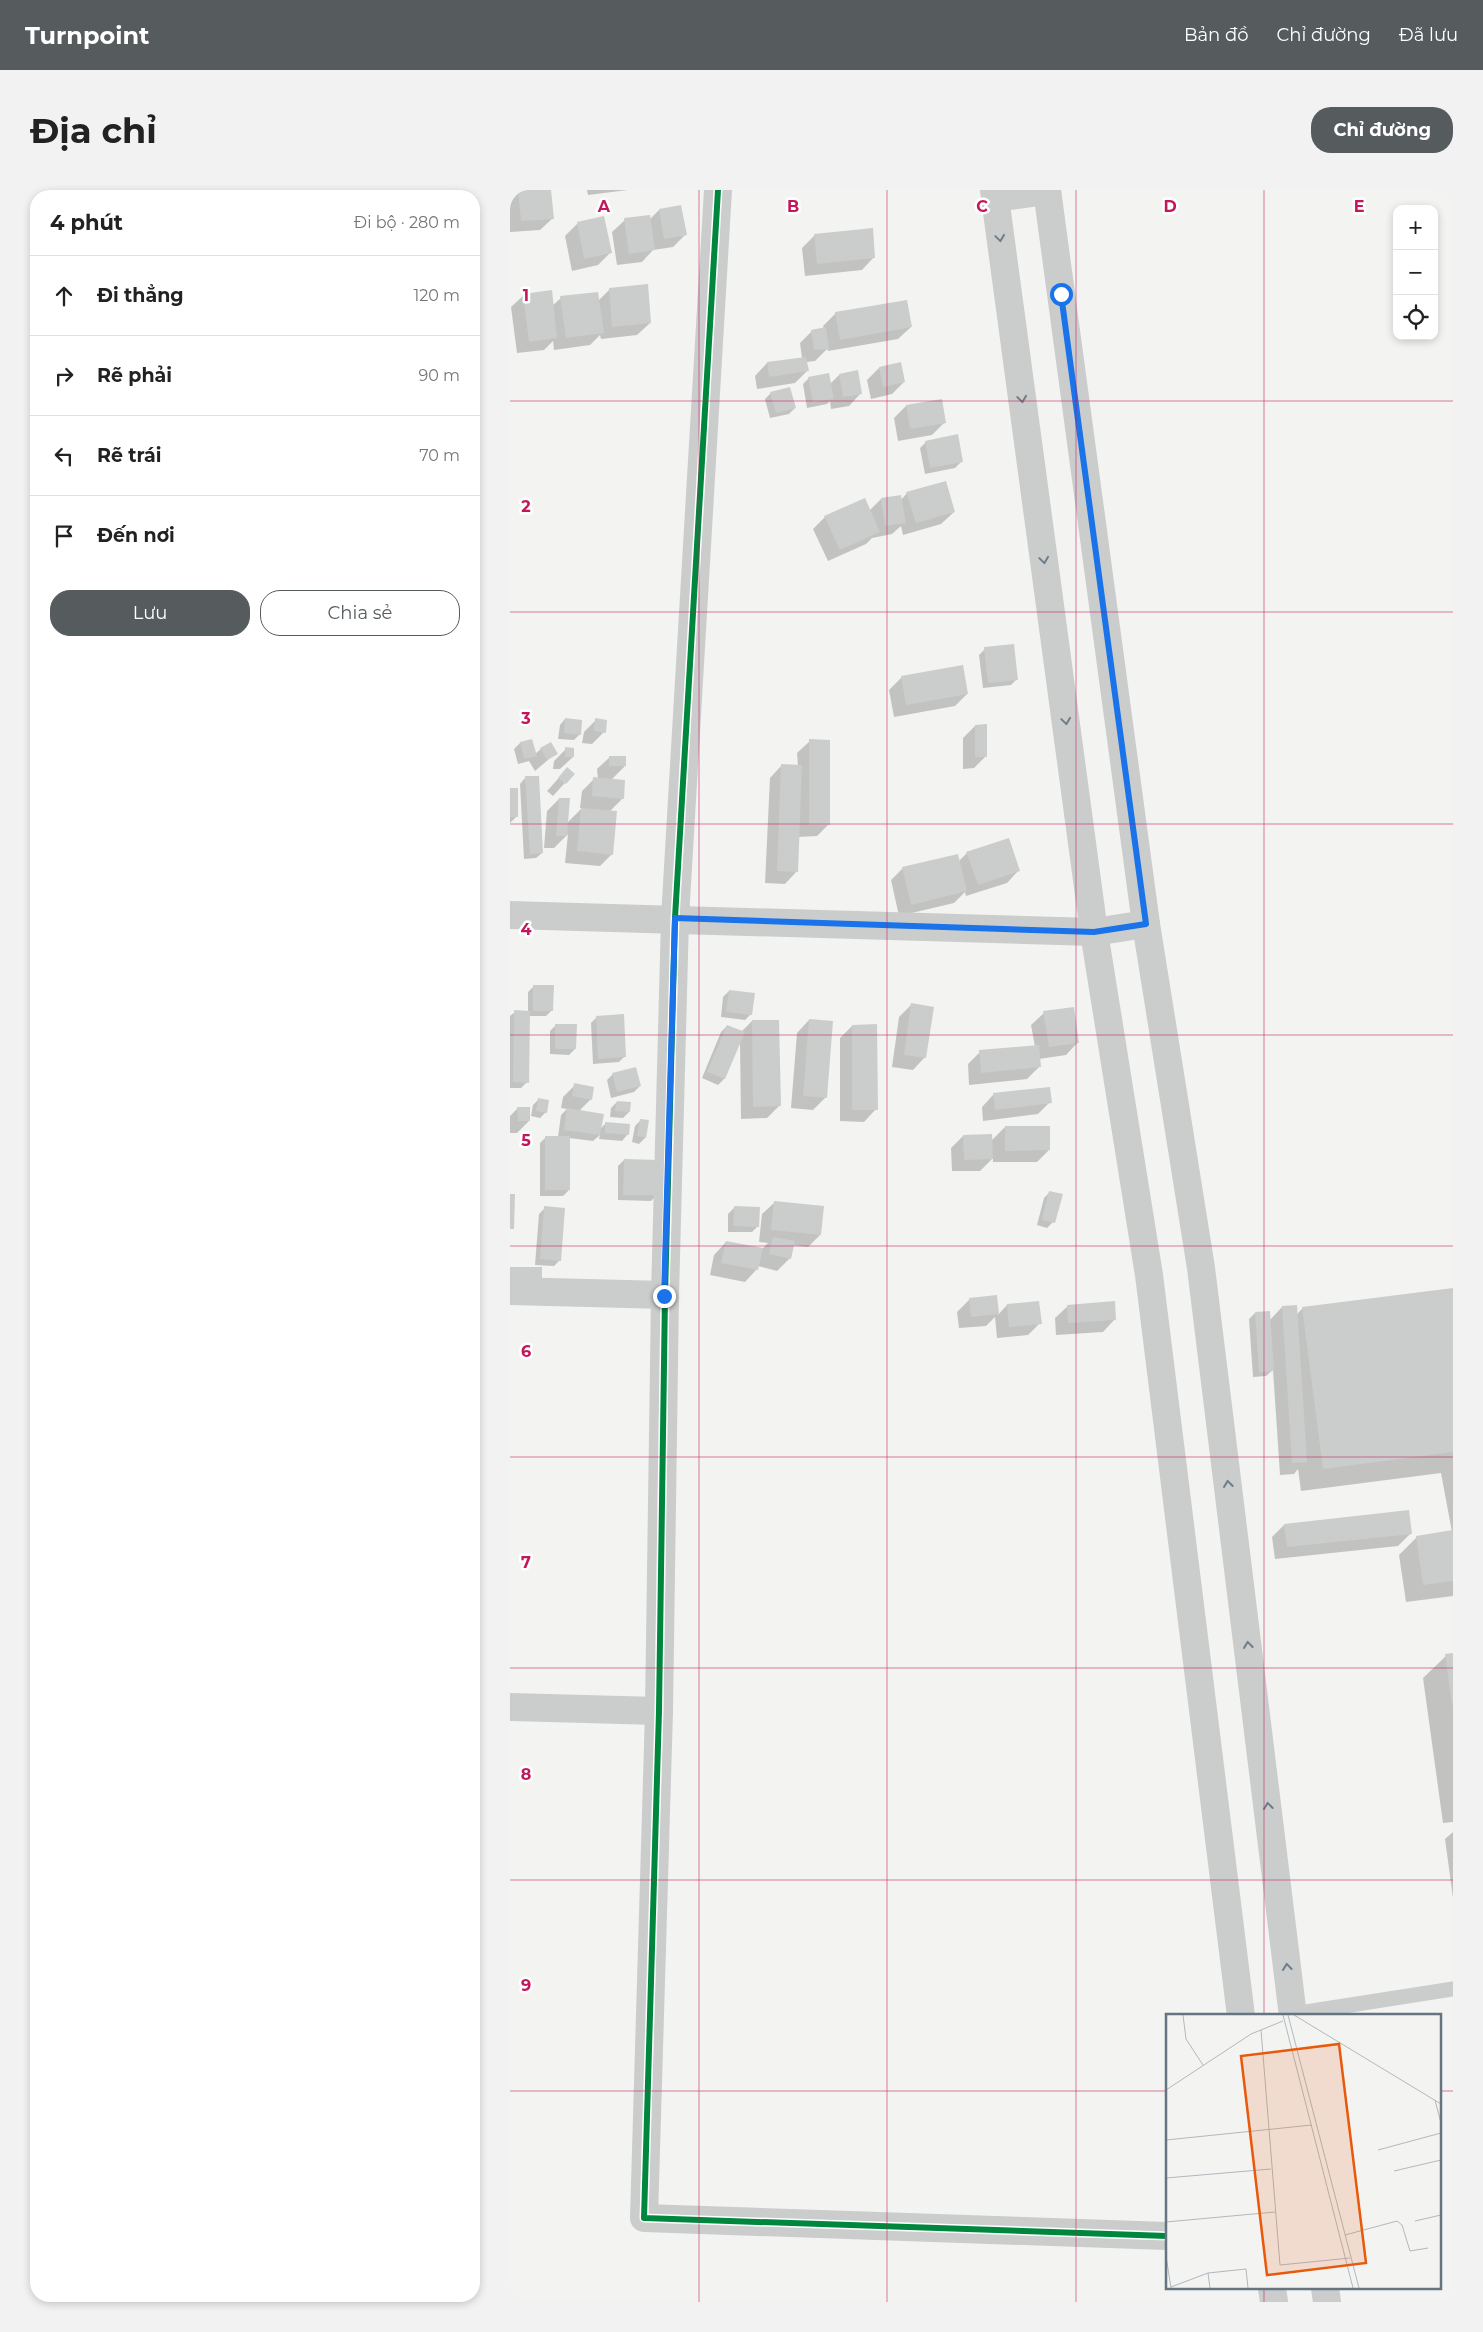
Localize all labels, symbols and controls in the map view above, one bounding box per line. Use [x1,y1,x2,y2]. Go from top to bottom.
text: Turnpoint [25,21,149,50]
text: Bản đồ [1184,24,1249,46]
text: Chỉ đường [1277,24,1371,46]
text: Đã lưu [1399,24,1458,46]
button: Chỉ đường [1311,107,1453,153]
text: Địa chỉ [30,109,157,152]
text: A [597,197,611,216]
text: B [787,197,799,216]
text: C [976,197,988,216]
text: D [1163,197,1177,216]
text: E [1354,197,1364,216]
map controls [1393,205,1438,340]
button: + [1393,205,1438,250]
text: 4 phút [50,210,123,235]
text: Đi bộ · 280 m [354,213,460,232]
one-way arrow [995,234,1005,243]
button: − [1393,250,1438,295]
icon: ahead [50,282,78,310]
route start [1050,283,1073,306]
text: Đi thẳng [97,284,184,307]
text: 120 m [413,286,460,305]
text: 1 [523,286,529,305]
button: locate [1393,295,1438,340]
icon: right [50,362,78,390]
text: Rẽ phải [97,364,172,387]
text: 90 m [418,366,460,385]
one-way arrow [1016,396,1027,404]
icon: left [50,442,78,470]
text: Rẽ trái [97,444,162,467]
text: 70 m [419,446,460,465]
text: 2 [521,497,531,516]
icon: arrive [50,522,78,550]
text: Đến nơi [97,524,175,547]
one-way arrow [1038,557,1049,565]
button: Lưu [50,590,250,636]
button: Chia sẻ [260,590,460,636]
text: 3 [520,709,531,728]
one-way arrow [1060,717,1070,726]
text: 4 [520,920,532,939]
text: 5 [521,1131,531,1150]
route end [653,1285,676,1308]
text: 6 [521,1342,531,1361]
one-way arrow [1223,1479,1233,1488]
text: 7 [521,1553,531,1572]
one-way arrow [1243,1641,1253,1649]
text: 8 [521,1765,531,1784]
one-way arrow [1263,1802,1273,1810]
one-way arrow [1283,1963,1293,1972]
text: 9 [521,1976,531,1995]
inset map [1166,2014,1441,2290]

